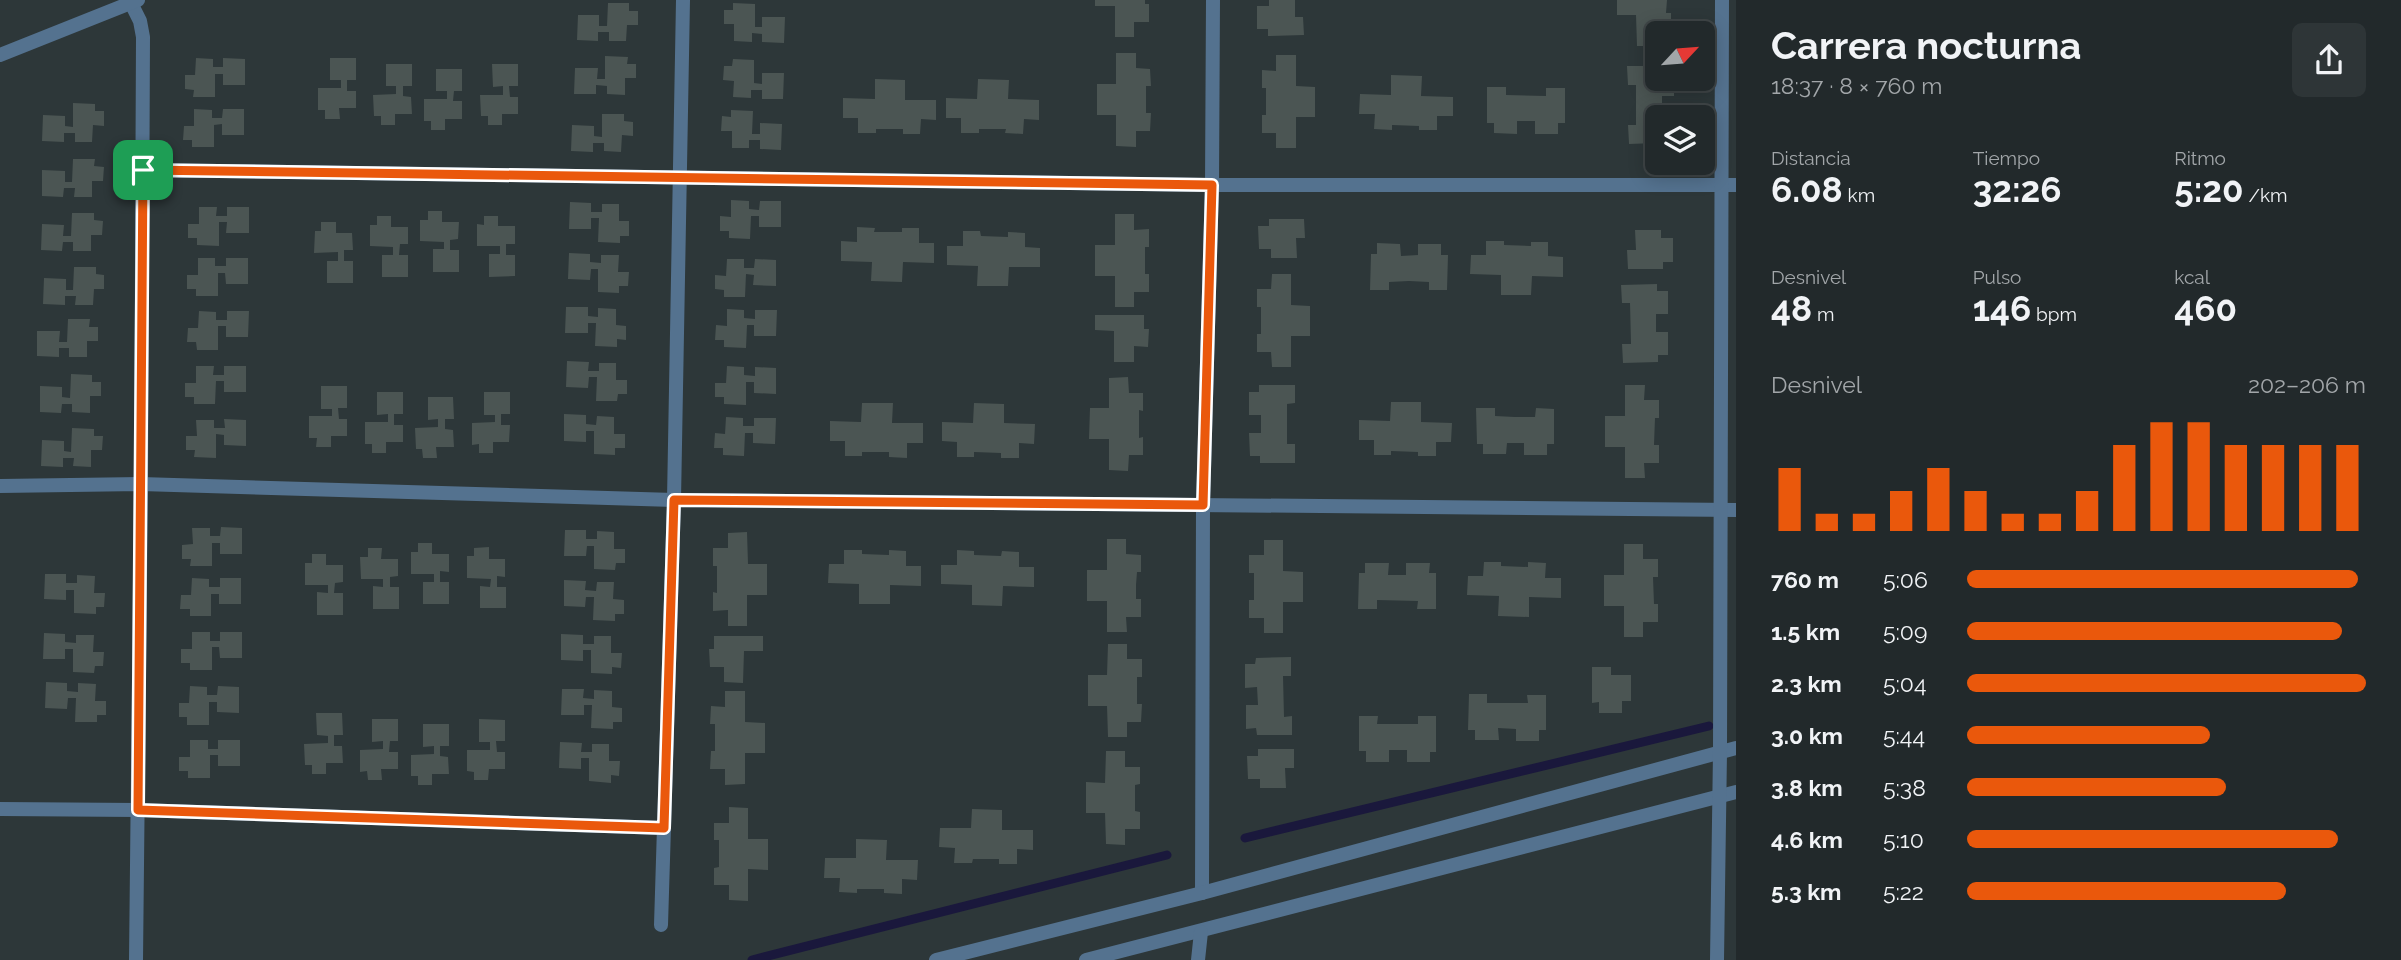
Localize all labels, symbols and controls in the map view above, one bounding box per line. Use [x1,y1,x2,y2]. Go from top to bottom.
north arrow [1645,21,1715,91]
map controls [1645,21,1715,175]
text: Carrera nocturna [1771,23,2081,68]
button: share [2292,23,2366,97]
text: 18:37 · 8 × 760 m [1771,72,1942,99]
button: layers [1645,105,1715,175]
pin [113,140,173,200]
text: Distancia [1771,147,1851,169]
text: Tiempo [1973,147,2040,169]
text: Ritmo [2174,147,2226,169]
icon: arrive [124,151,162,189]
text: 6.08 [1771,169,1843,210]
text: 32:26 [1973,169,2062,210]
text: 5:20 [2174,169,2244,210]
text: km [1843,184,1875,206]
text: /km [2244,184,2287,206]
text: Desnivel [1771,266,1846,288]
text: Pulso [1973,266,2021,288]
text: kcal [2174,266,2210,288]
text: 48 [1771,288,1812,329]
text: 146 [1973,288,2031,329]
text: 460 [2174,288,2237,329]
text: m [1812,303,1834,325]
text: bpm [2031,303,2077,325]
text: Desnivel [1771,371,1862,398]
text: 202–206 m [2248,371,2366,398]
text: 760 m [1771,566,1839,593]
text: 5:06 [1883,566,1928,593]
text: 1.5 km [1771,618,1840,645]
text: 5:09 [1883,618,1927,645]
text: 2.3 km [1771,670,1842,697]
text: 5:04 [1883,670,1927,697]
text: 3.0 km [1771,722,1843,749]
text: 5:44 [1883,722,1925,749]
text: 3.8 km [1771,774,1843,801]
text: 5:38 [1883,774,1926,801]
text: 4.6 km [1771,826,1843,853]
text: 5:10 [1883,826,1924,853]
text: 5.3 km [1771,878,1842,905]
text: 5:22 [1883,878,1924,905]

